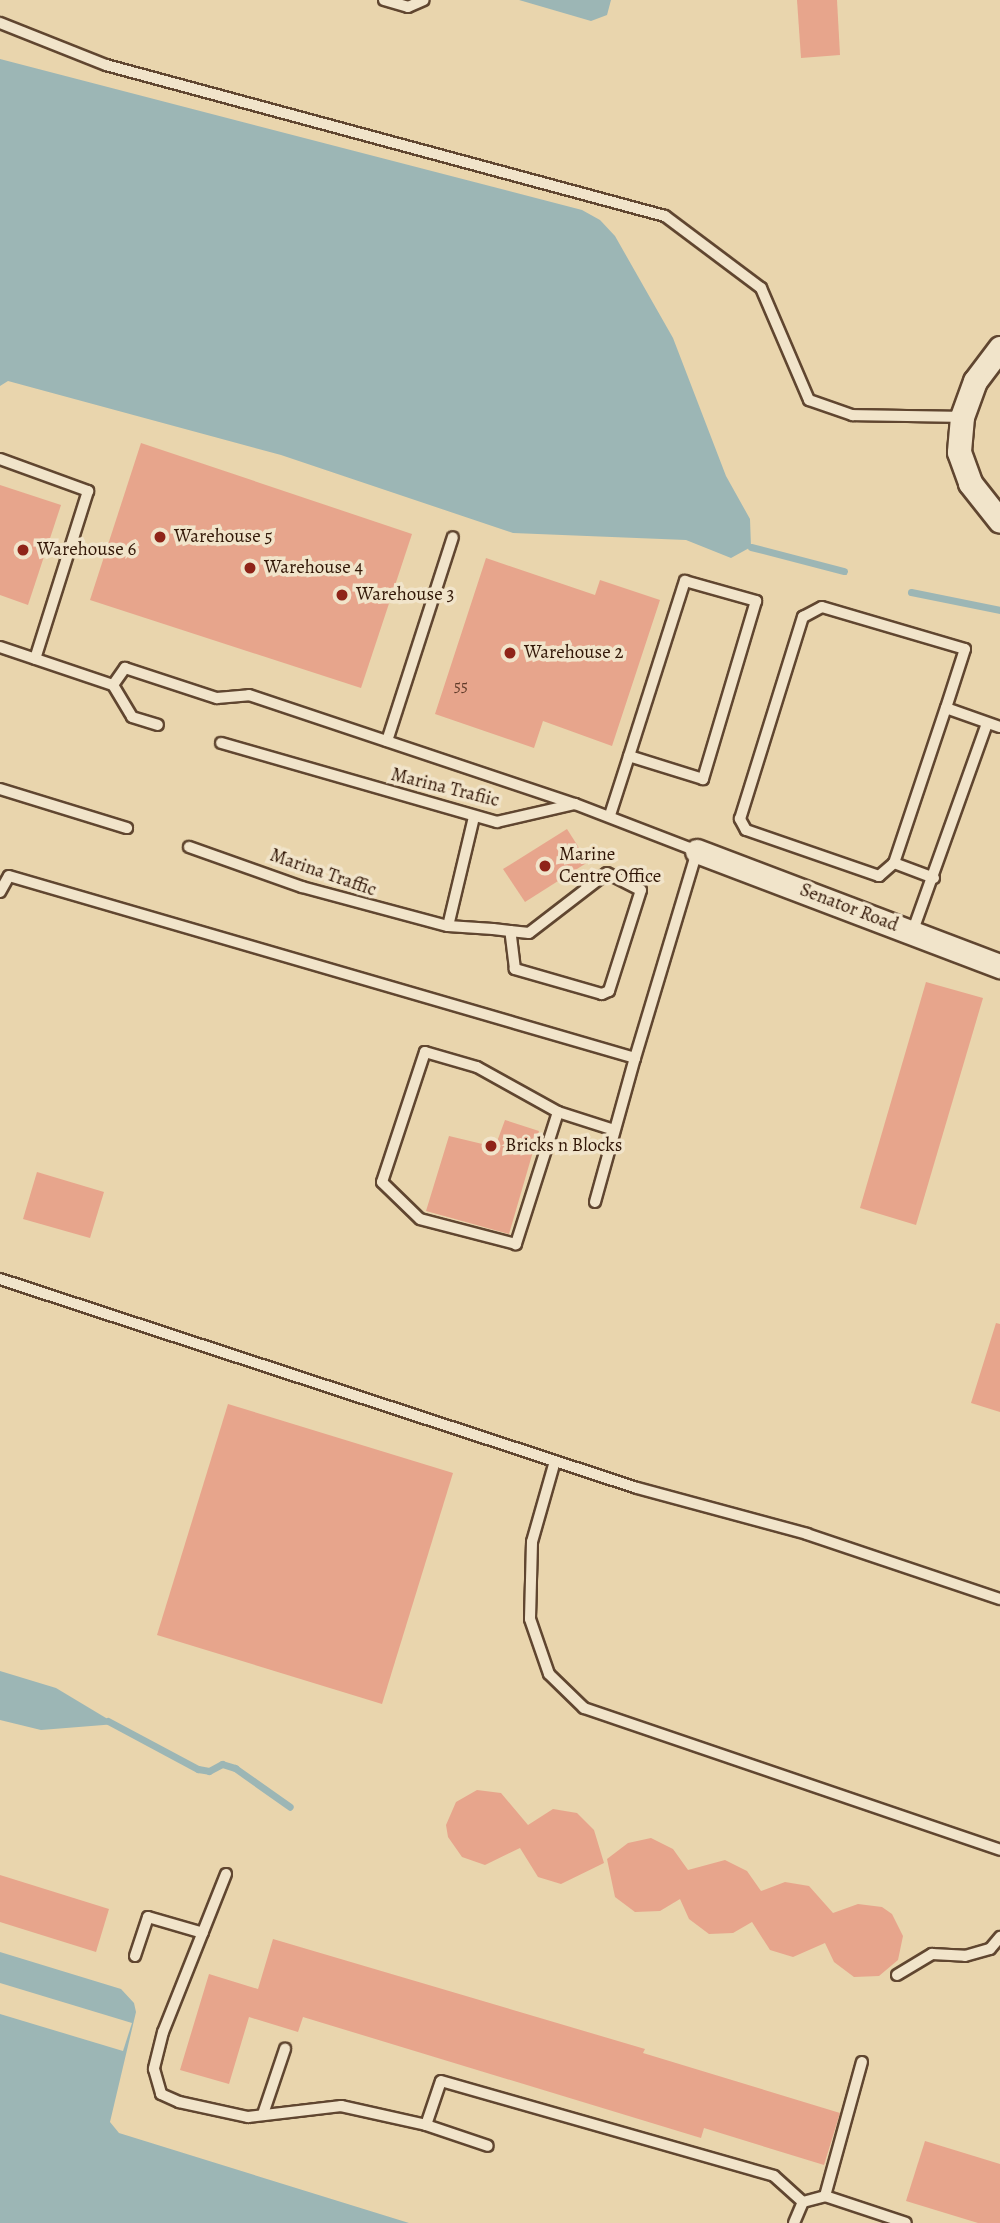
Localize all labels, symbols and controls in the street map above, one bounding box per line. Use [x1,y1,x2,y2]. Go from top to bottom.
place label: Warehouse 5 [174,526,273,548]
marker: Warehouse 5 [152,529,168,545]
place label: Warehouse 6 [37,539,136,561]
marker: Warehouse 6 [15,542,31,558]
place label: Warehouse 4 [264,557,363,579]
marker: Warehouse 4 [242,560,258,576]
place label: Warehouse 3 [356,584,454,606]
marker: Warehouse 3 [334,587,350,603]
place label: Warehouse 2 [524,642,623,664]
marker: Warehouse 2 [502,645,518,661]
house number: 55 [454,676,468,696]
street label: Marina Trafiic [389,764,501,812]
street label: Marina Traffic [267,844,379,902]
place label: Marine Centre Office [559,844,661,888]
marker: Marine Centre Office [537,858,553,874]
street label: Senator Road [796,879,902,937]
place label: Bricks n Blocks [505,1135,622,1157]
marker: Bricks n Blocks [483,1138,499,1154]

